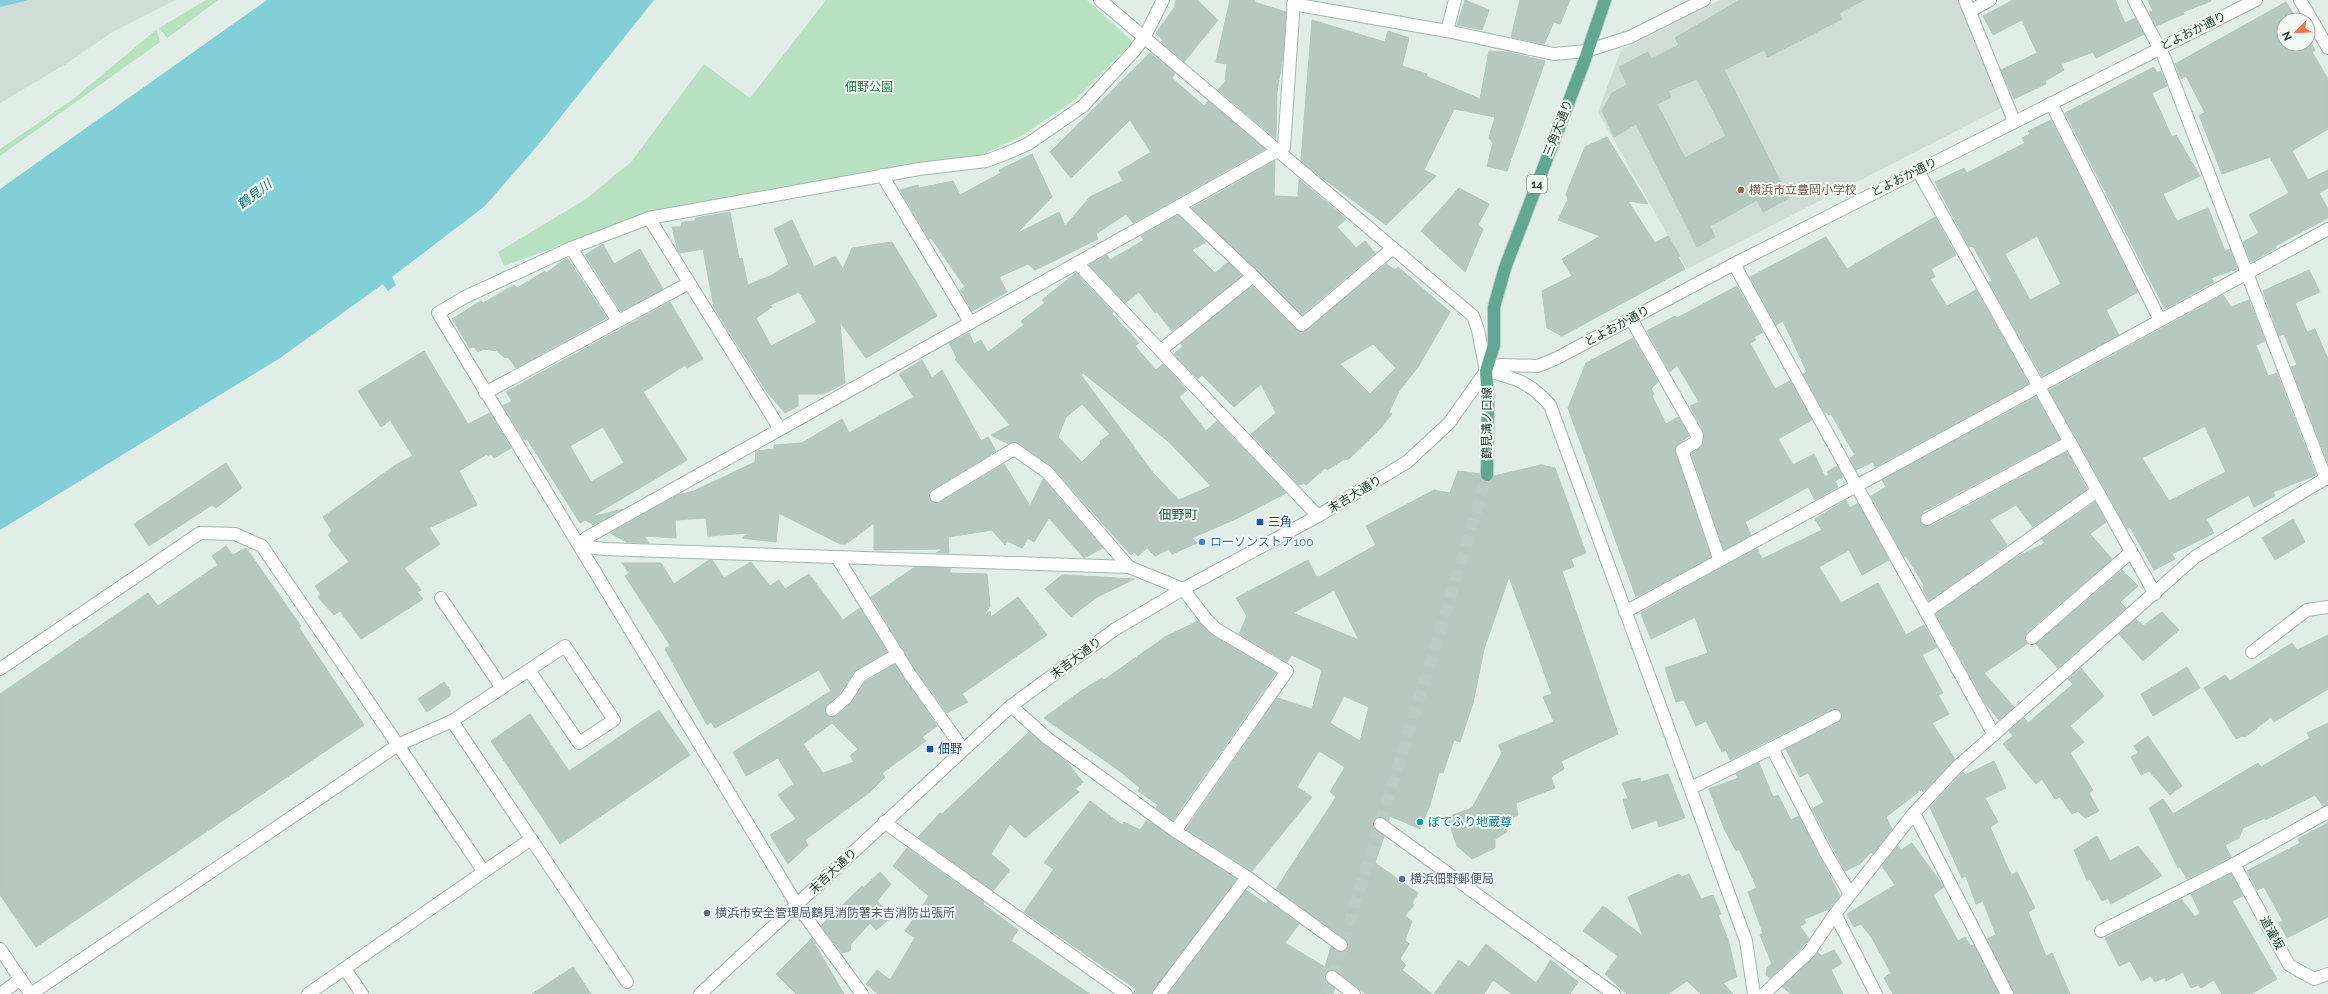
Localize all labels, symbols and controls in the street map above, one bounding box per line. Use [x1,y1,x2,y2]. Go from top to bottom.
street label: とよおか通り [2158,9,2228,53]
north arrow [2276,12,2316,52]
text: N [2280,29,2295,42]
park label: 佃野公園 [845,80,893,94]
street label: 三角大通り [1541,97,1575,159]
street label: とよおか通り [1869,155,1939,199]
water label: 鶴見川 [234,175,276,212]
road number: 14 [1527,175,1547,193]
place label: 横浜市立豊岡小学校 [1749,183,1857,197]
marker: 横浜市立豊岡小学校 [1736,185,1746,195]
street label: とよおか通り [1582,303,1652,349]
street label: 鶴見溝ノ口線 [1480,387,1494,459]
street label: 末吉大通り [1326,473,1384,515]
district label: 佃野町 [1158,507,1198,522]
place label: 三角 [1268,515,1292,529]
marker: 三角 [1255,517,1265,527]
place label: ローソンストア100 [1210,535,1314,549]
marker: ローソンストア100 [1197,537,1207,547]
street label: 末吉大通り [1048,634,1104,682]
place label: 佃野 [938,742,962,756]
marker: 佃野 [925,744,935,754]
place label: ぼてふり地蔵尊 [1428,815,1512,829]
marker: ぼてふり地蔵尊 [1415,817,1425,827]
street label: 末吉大通り [806,845,860,897]
place label: 横浜佃野郵便局 [1410,872,1494,886]
marker: 横浜佃野郵便局 [1397,874,1407,884]
place label: 横浜市安全管理局鶴見消防署末吉消防出張所 [715,906,955,920]
marker: 横浜市安全管理局鶴見消防署末吉消防出張所 [702,908,712,918]
street label: 道灌坂 [2257,914,2287,952]

